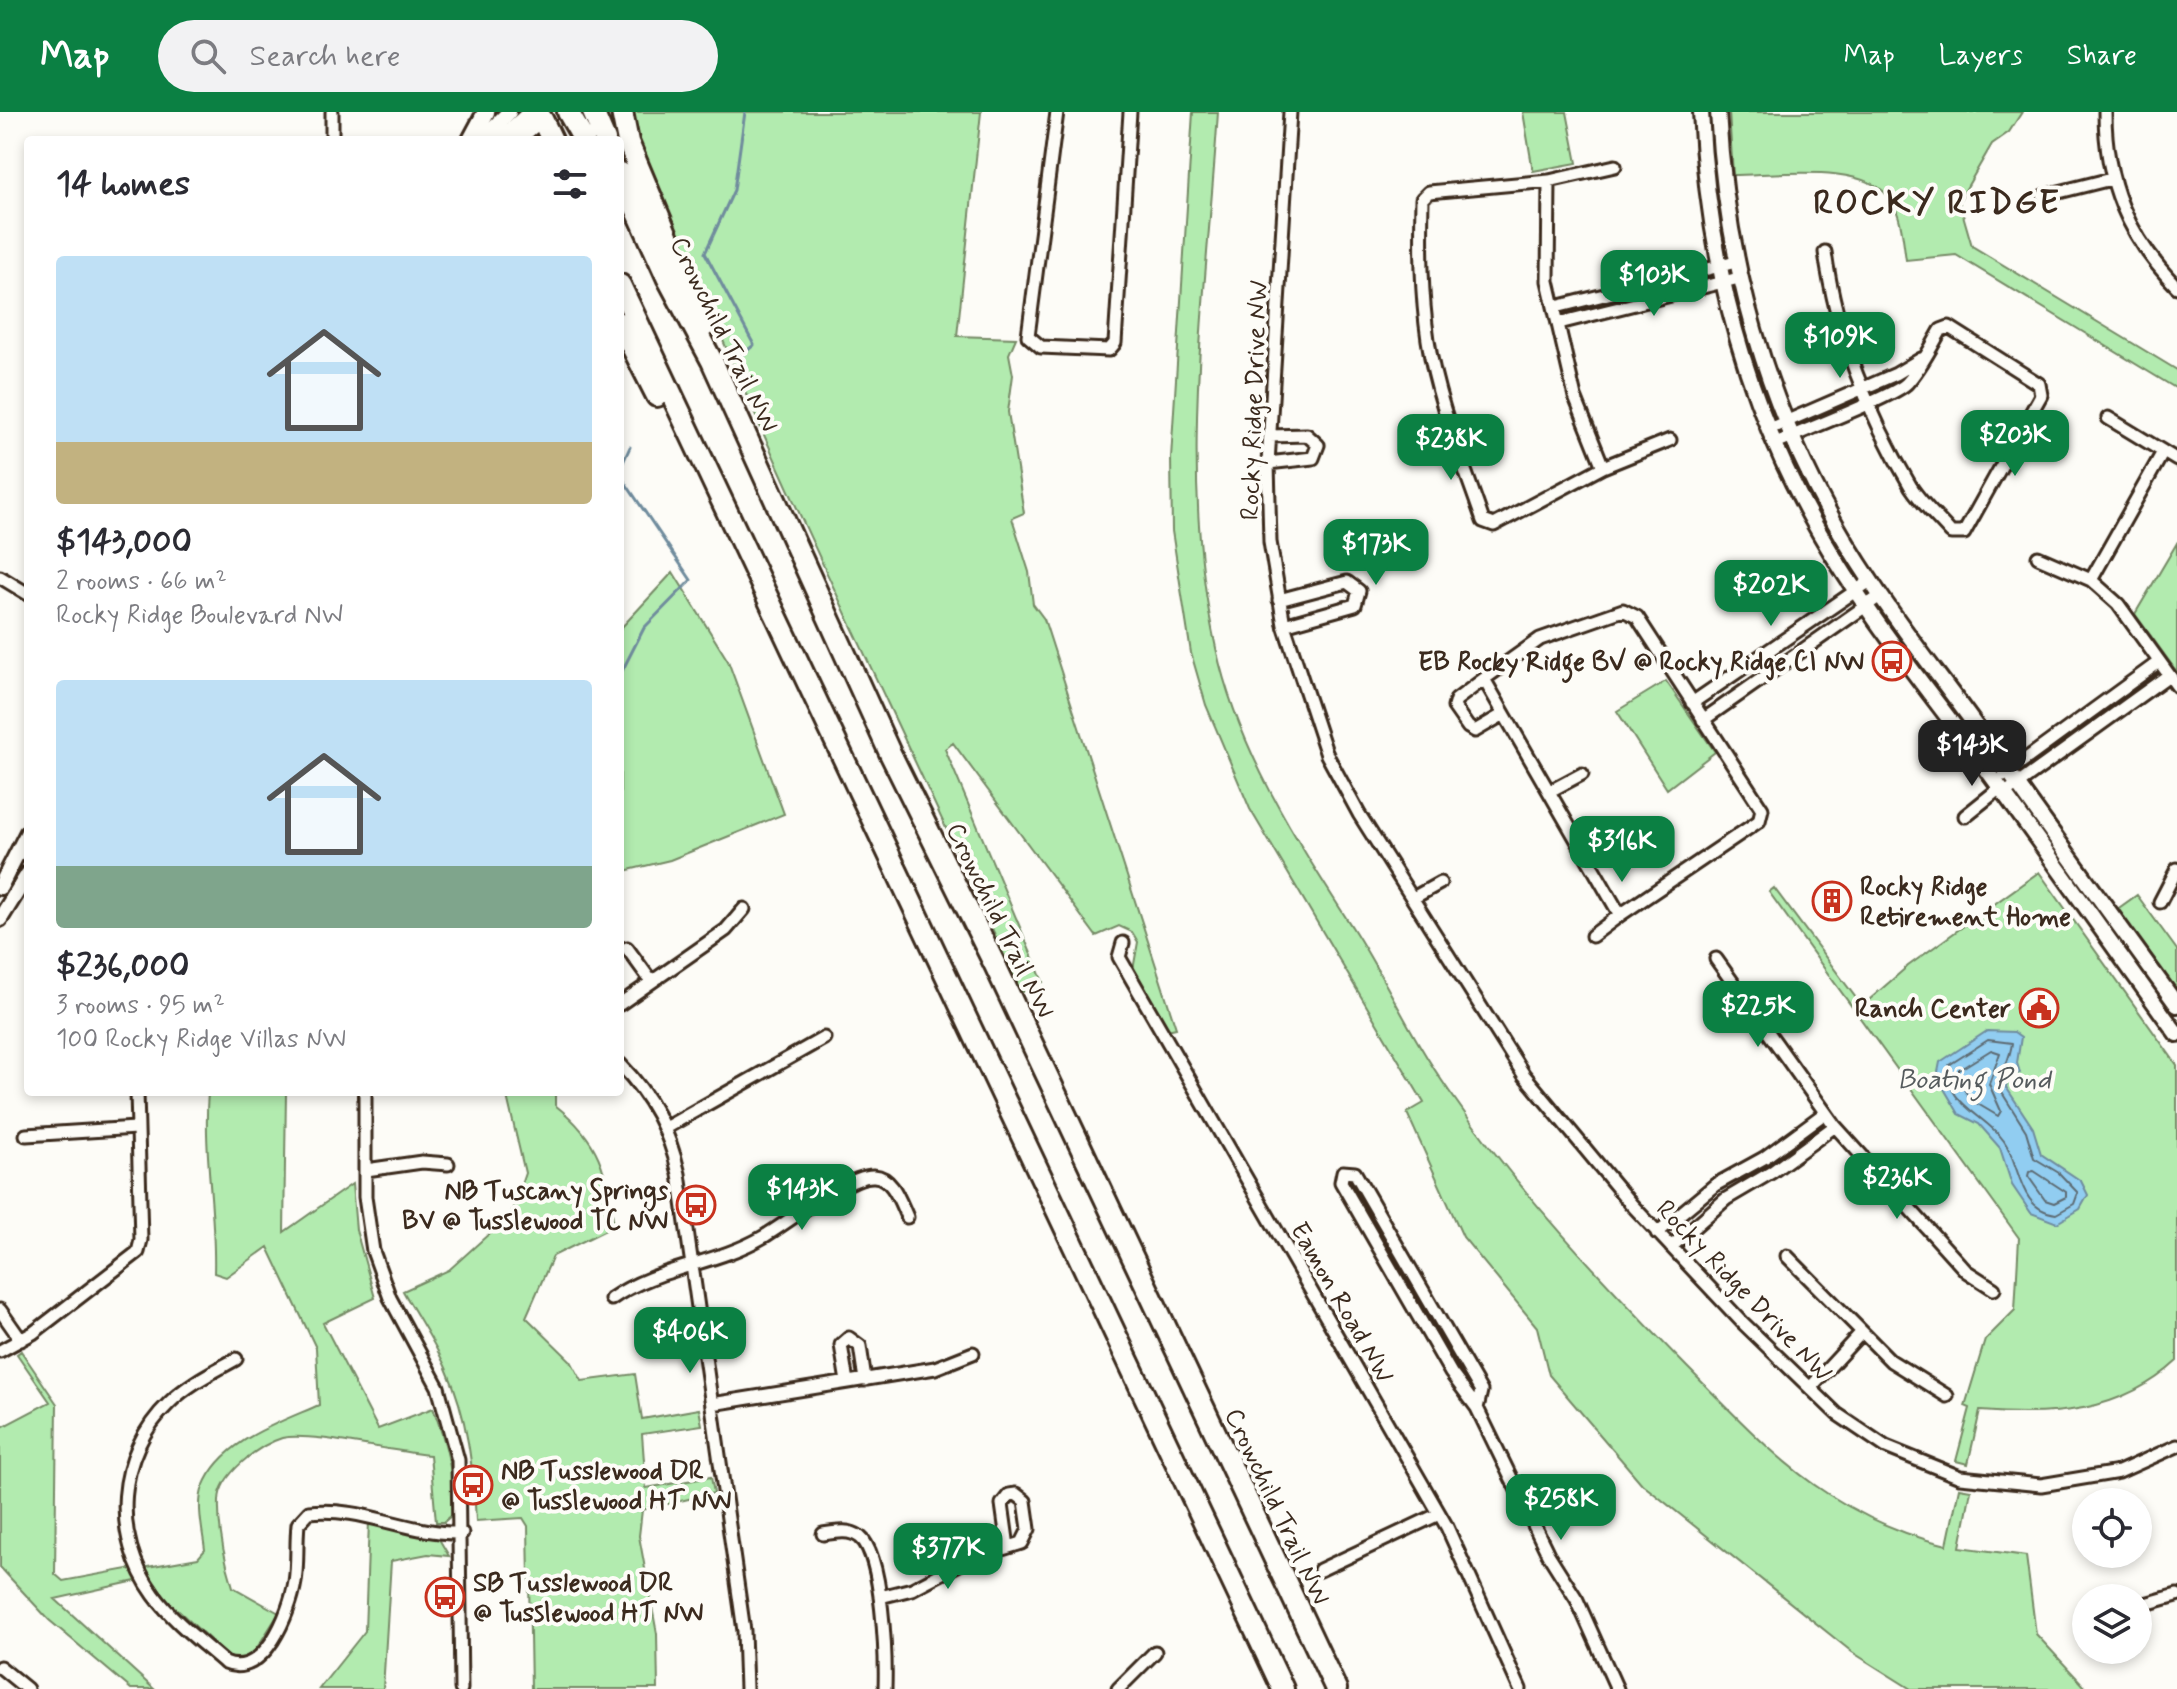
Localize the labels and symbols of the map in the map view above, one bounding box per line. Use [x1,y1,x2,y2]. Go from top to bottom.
district label: ROCKY RIDGE [1813,181,2061,226]
street label: Crowchild Trail NW [661,232,785,438]
pin: $103K [1598,250,1710,318]
street label: Rocky Ridge Drive NW [1234,279,1276,521]
pin: $109K [1784,312,1896,380]
pin: $203K [1959,410,2071,478]
pin: $238K [1395,414,1507,482]
pin: $173K [1320,519,1432,587]
pin: $202K [1715,560,1827,628]
bus stop icon: EB Rocky Ridge BV @ Rocky Ridge CI NW [1871,640,1913,682]
place label: EB Rocky Ridge BV @ Rocky Ridge CI NW [1418,646,1864,683]
pin: $143K [1916,720,2028,788]
pin: $316K [1566,816,1678,884]
street label: Crowchild Trail NW [937,818,1061,1024]
place label: Rocky Ridge Retirement Home [1860,871,2071,935]
building icon: Rocky Ridge Retirement Home [1811,880,1853,922]
pin: $225K [1702,981,1814,1049]
public building icon: Ranch Center [2018,987,2060,1029]
place label: Ranch Center [1855,993,2011,1027]
water label: Boating Pond [1897,1062,2053,1102]
pin: $236K [1841,1153,1953,1221]
pin: $143K [746,1164,858,1232]
place label: NB Tuscany Springs BV @ Tusslewood TC NW [402,1175,669,1239]
bus stop icon: NB Tuscany Springs BV @ Tusslewood TC NW [675,1184,717,1226]
street label: Rocky Ridge Drive NW [1648,1193,1839,1390]
street label: Eamon Road NW [1281,1216,1401,1390]
pin: $406K [634,1307,746,1375]
street label: Crowchild Trail NW [1216,1403,1337,1611]
place label: NB Tusslewood DR @ Tusslewood HT NW [501,1455,732,1519]
bus stop icon: NB Tusslewood DR @ Tusslewood HT NW [452,1464,494,1506]
pin: $258K [1505,1474,1617,1542]
pin: $377K [892,1523,1004,1591]
place label: SB Tusslewood DR @ Tusslewood HT NW [473,1567,704,1631]
bus stop icon: SB Tusslewood DR @ Tusslewood HT NW [424,1576,466,1618]

